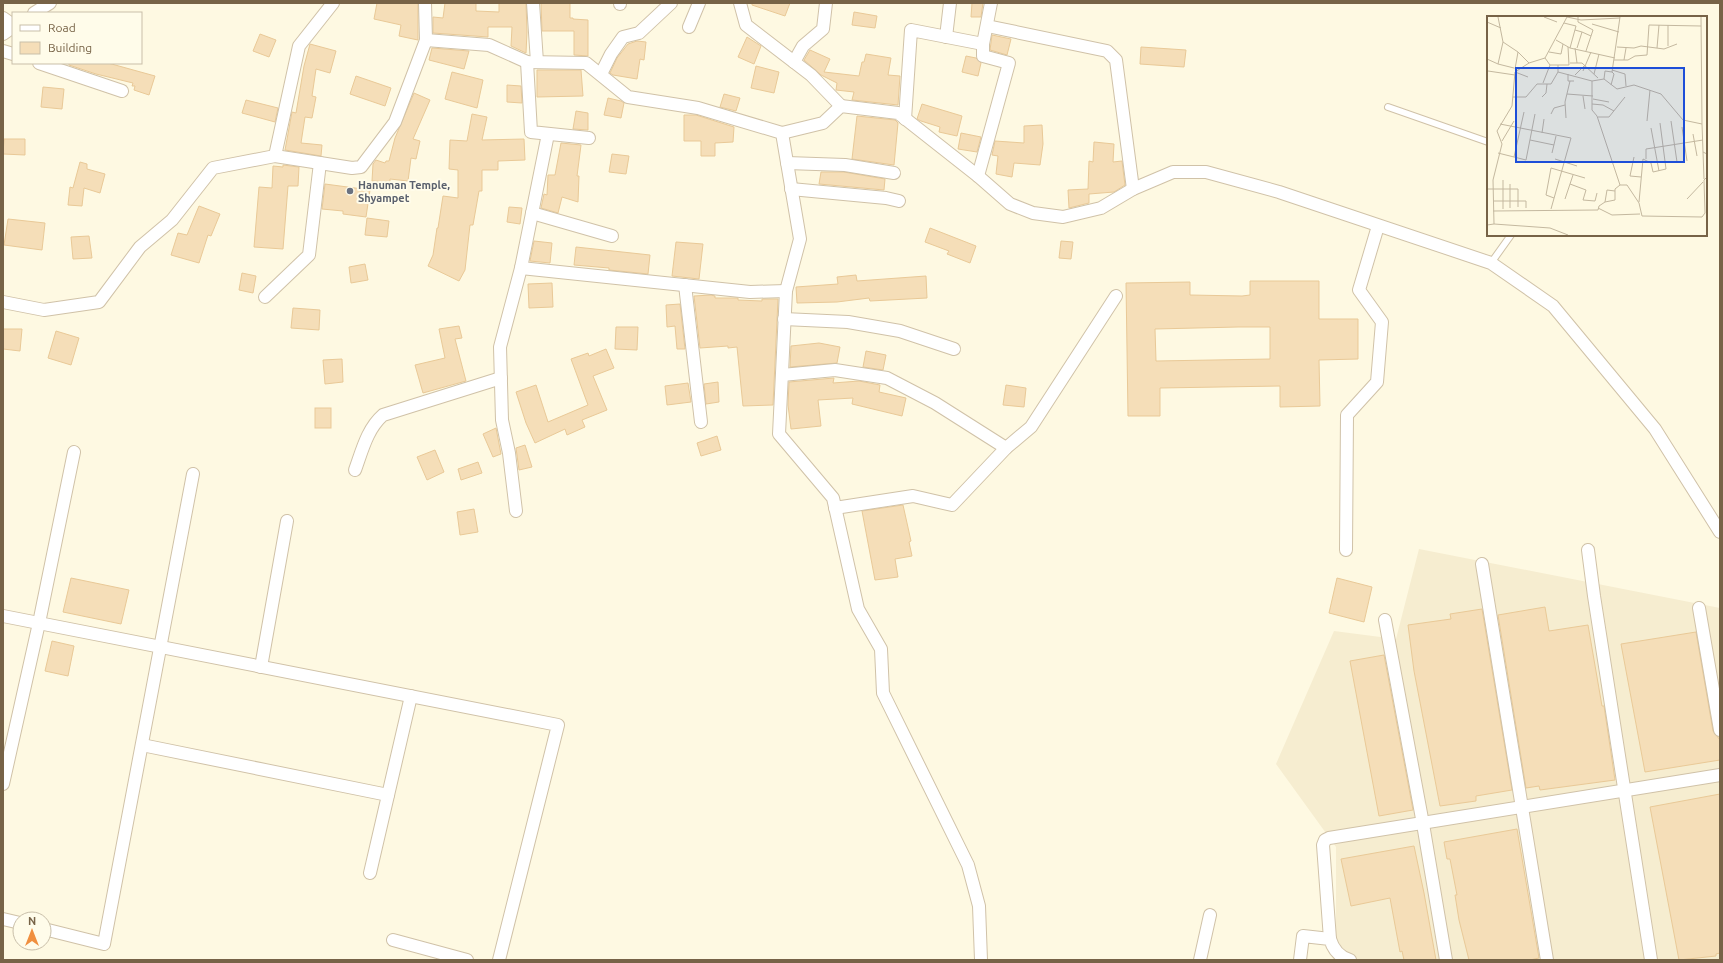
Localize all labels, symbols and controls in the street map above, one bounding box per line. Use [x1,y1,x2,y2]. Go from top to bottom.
legend [12,12,142,64]
inset map [1487,16,1707,236]
text: Road [48,21,76,34]
text: Building [48,41,92,54]
place label: Hanuman Temple, Shyampet [358,179,450,204]
marker: Hanuman Temple, Shyampet [345,186,355,196]
north arrow [12,911,52,951]
text: N [28,915,36,927]

